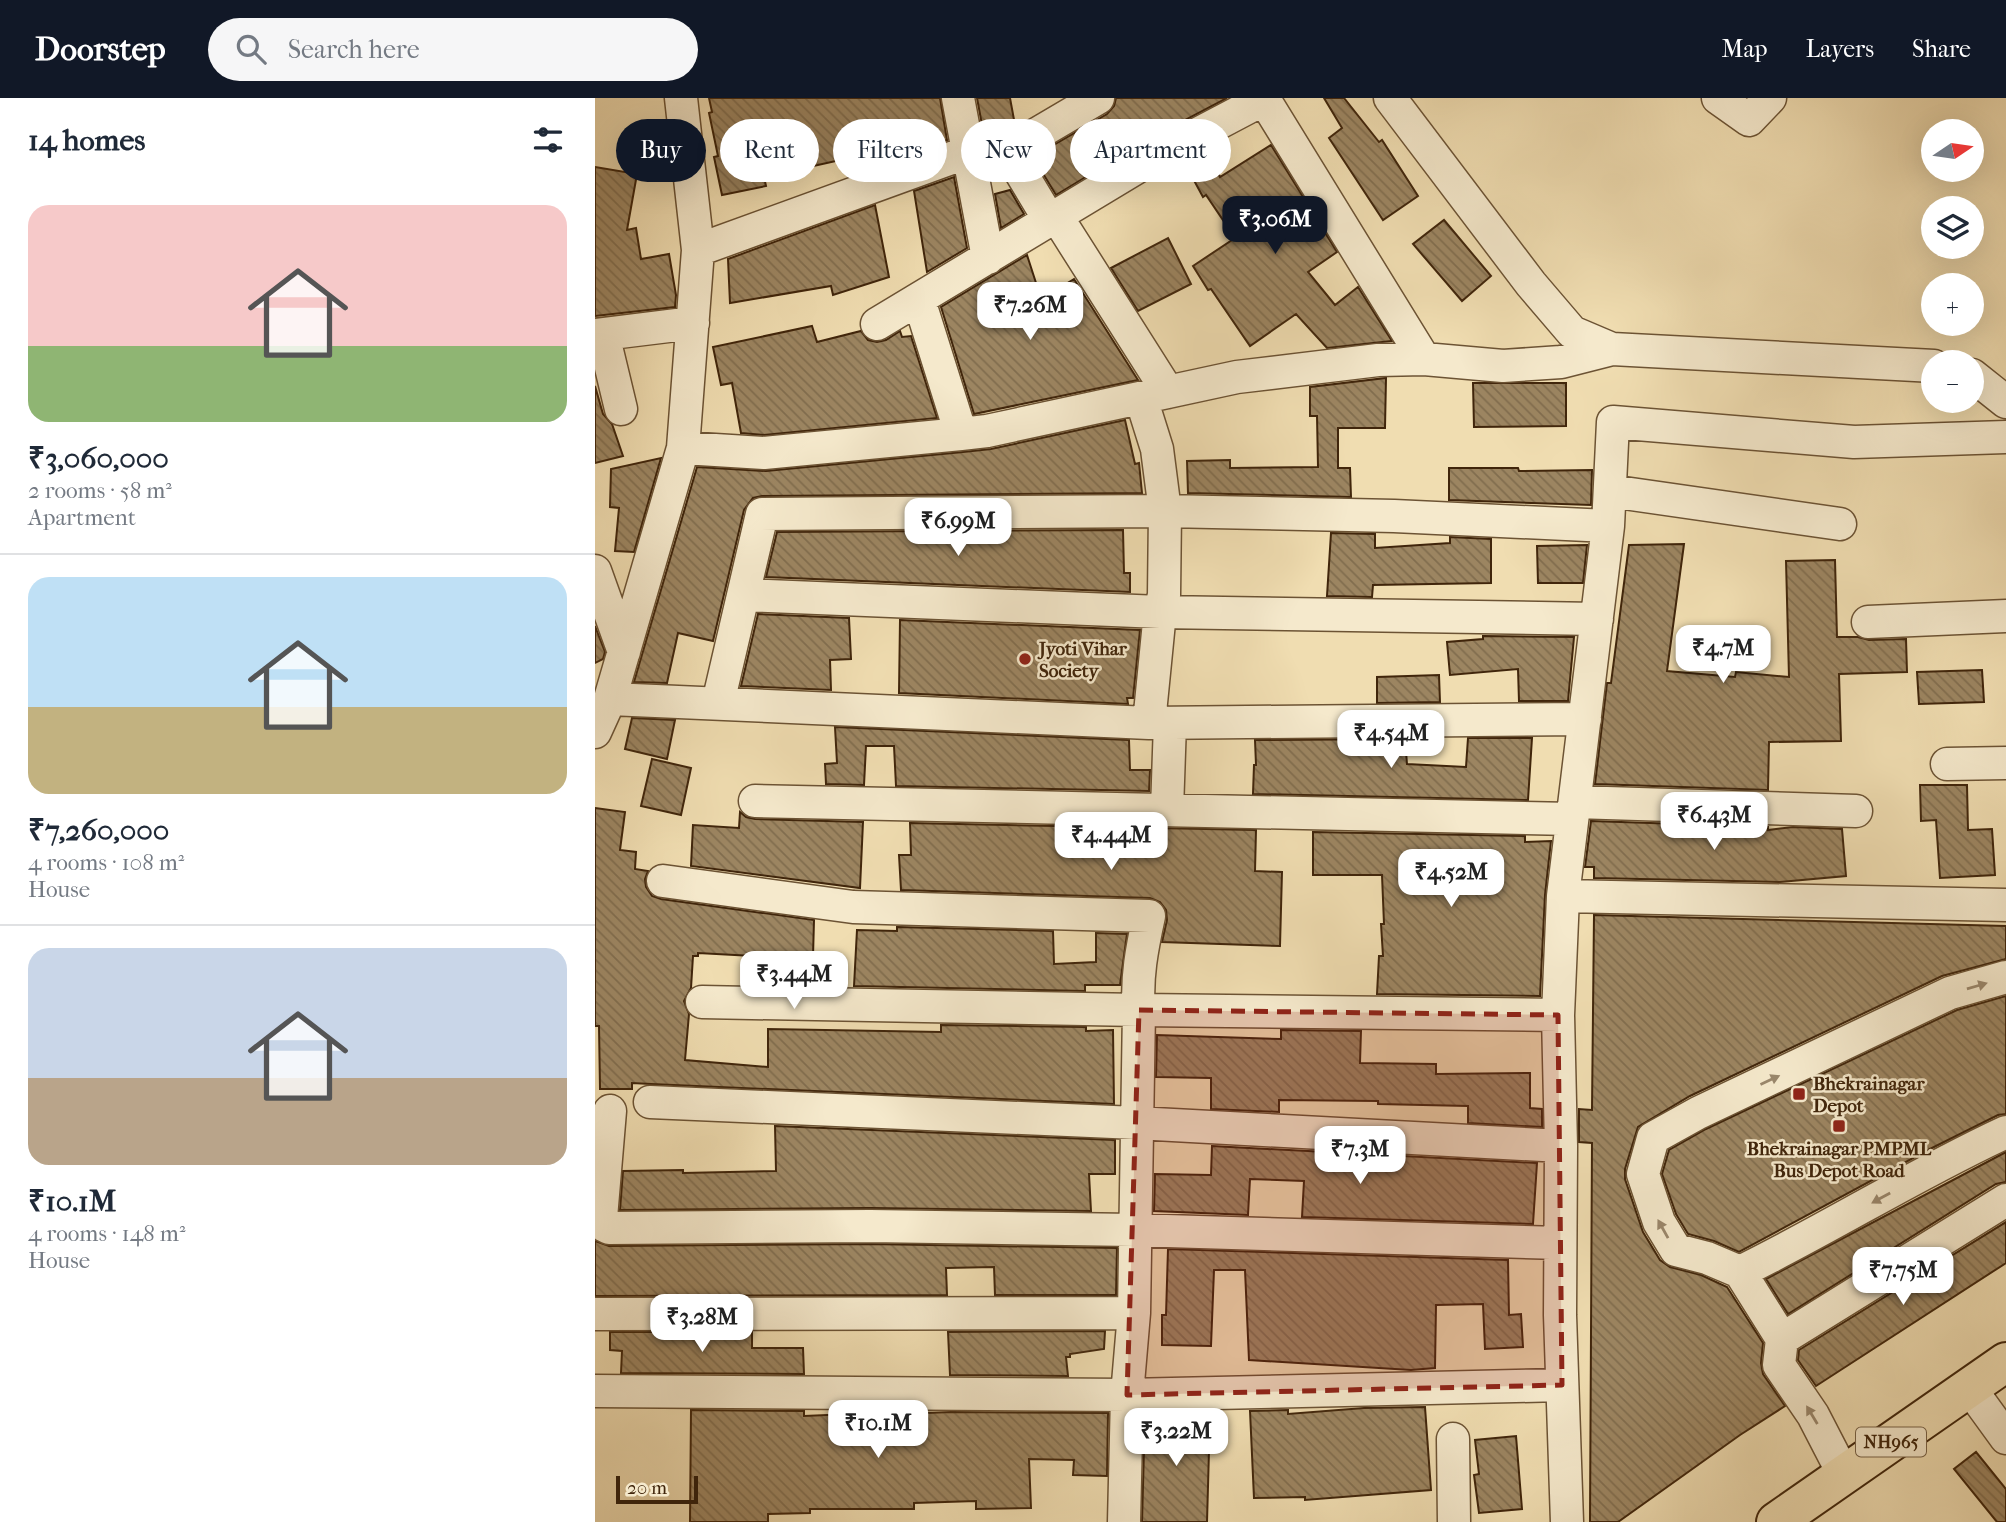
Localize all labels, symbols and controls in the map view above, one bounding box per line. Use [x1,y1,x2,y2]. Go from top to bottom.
search box [208,18,698,81]
text: Doorstep [35,30,166,69]
icon: search [232,30,270,68]
text: Search here [288,34,420,65]
text: Map [1722,35,1768,63]
text: Layers [1806,35,1874,63]
text: Share [1912,35,1971,63]
chip: Buy [616,119,706,182]
chip: Rent [720,119,819,182]
chip: Filters [833,119,947,182]
chip: New [961,119,1056,182]
chip: Apartment [1070,119,1231,182]
north arrow [1921,119,1985,182]
map controls [1921,119,1984,413]
icon: filters [529,121,567,159]
text: 14 homes [28,123,145,158]
button: layers [1921,196,1984,259]
pin: ₹3.06M [1218,197,1332,256]
text: ₹3.06M [1238,205,1312,232]
icon: home [235,250,361,376]
button: + [1921,273,1984,336]
pin: ₹7.26M [973,282,1087,342]
text: ₹7.26M [993,291,1067,318]
button: − [1921,350,1984,413]
text: ₹3,060,000 [28,441,169,476]
text: 2 rooms · 58 m² [28,477,172,504]
pin: ₹6.99M [901,498,1015,558]
text: Apartment [28,504,136,531]
text: ₹6.99M [921,507,995,534]
icon: home [235,622,361,748]
pin: ₹4.7M [1674,626,1772,685]
text: ₹4.7M [1692,634,1754,661]
place label: Jyoti Vihar Society [1037,638,1128,682]
marker: Jyoti Vihar Society [1017,651,1033,667]
pin: ₹4.54M [1334,710,1448,770]
text: ₹4.54M [1353,719,1429,746]
pin: ₹6.43M [1657,792,1771,852]
text: ₹6.43M [1677,801,1751,828]
pin: ₹4.44M [1054,812,1168,872]
text: ₹7,260,000 [28,813,169,848]
text: ₹4.44M [1071,821,1151,848]
text: 4 rooms · 108 m² [28,849,184,876]
pin: ₹4.52M [1394,850,1508,909]
text: ₹4.52M [1414,858,1488,885]
text: House [28,876,90,903]
pin: ₹3.44M [737,951,851,1011]
text: ₹3.44M [756,960,832,987]
one-way arrow [1967,980,1988,990]
icon: home [235,993,361,1119]
place label: Bhekrainagar Depot [1813,1073,1925,1117]
one-way arrow [1760,1074,1780,1085]
marker: Bhekrainagar Depot [1791,1086,1807,1102]
marker: Bhekrainagar PMPML Bus Depot Road [1831,1118,1847,1134]
pin: ₹7.3M [1311,1126,1409,1186]
text: ₹7.3M [1331,1135,1389,1162]
place label: Bhekrainagar PMPML Bus Depot Road [1747,1138,1932,1182]
text: ₹10.1M [28,1184,116,1219]
one-way arrow [1871,1192,1890,1204]
one-way arrow [1657,1219,1669,1239]
text: 4 rooms · 148 m² [28,1220,185,1247]
text: House [28,1247,90,1274]
pin: ₹7.75M [1846,1248,1960,1307]
text: ₹7.75M [1868,1256,1938,1283]
pin: ₹3.28M [645,1294,759,1354]
text: ₹3.28M [666,1303,738,1330]
pin: ₹10.1M [821,1400,935,1460]
one-way arrow [1806,1405,1818,1424]
pin: ₹3.22M [1119,1408,1233,1468]
text: ₹10.1M [844,1409,912,1436]
text: ₹3.22M [1140,1417,1212,1444]
road number: NH965 [1856,1428,1926,1456]
scale bar [616,1473,698,1505]
text: 20 m [627,1477,667,1499]

